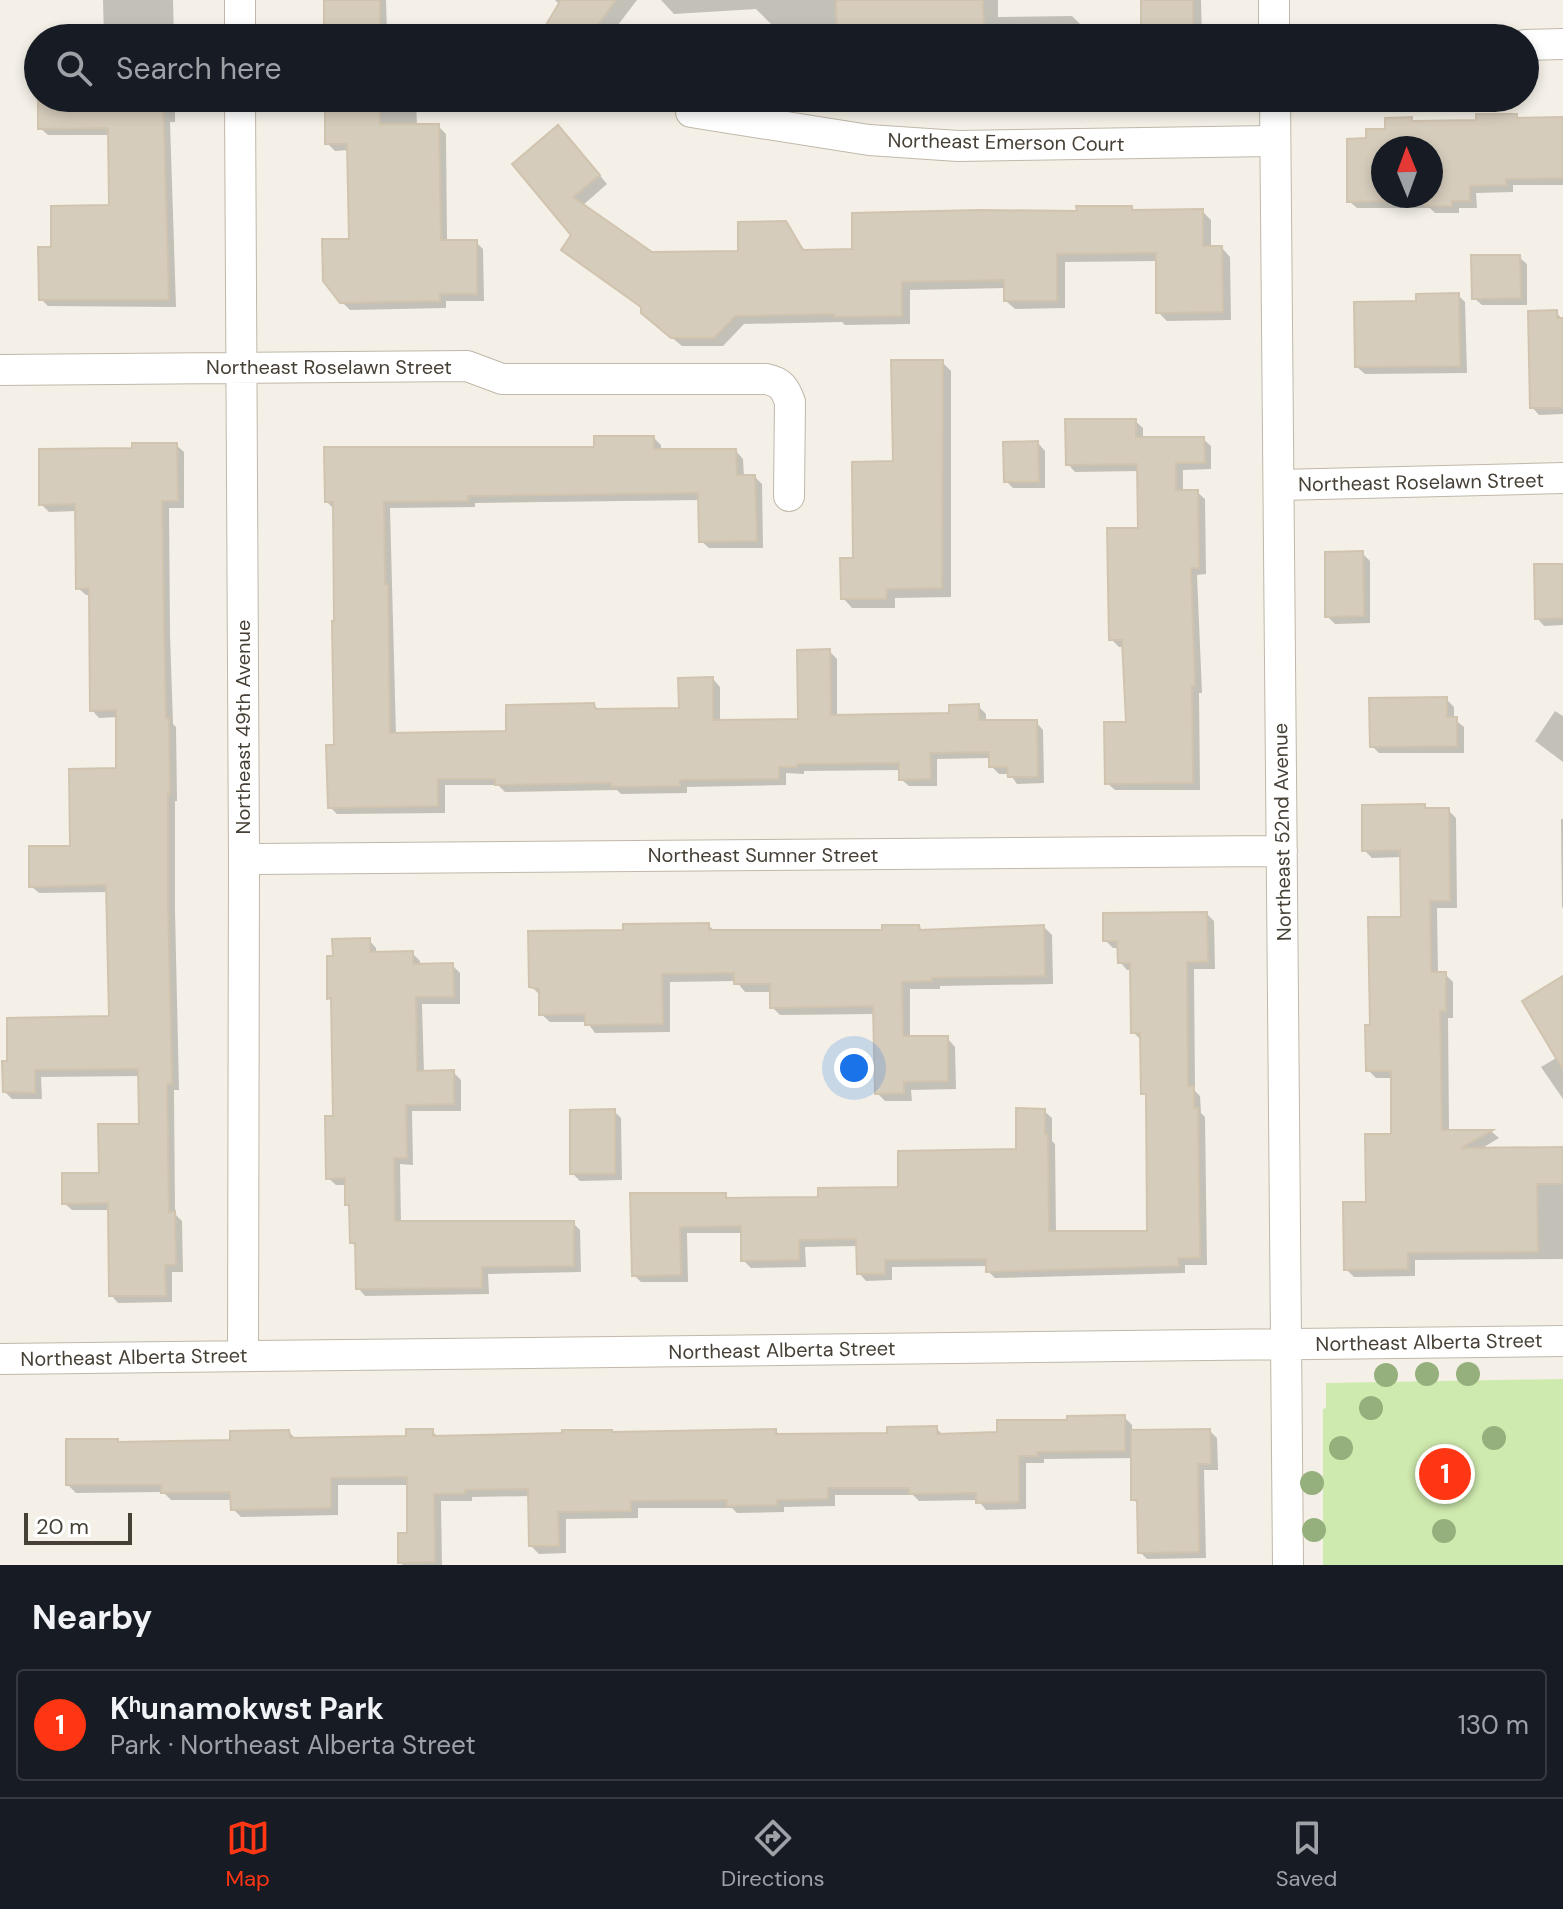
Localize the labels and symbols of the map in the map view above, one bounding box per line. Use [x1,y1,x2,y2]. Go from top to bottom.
street label: Northeast Emerson Court [887,127,1125,157]
north arrow [1371,136,1443,208]
street label: Northeast Roselawn Street [206,354,452,380]
street label: Northeast Roselawn Street [1298,467,1544,497]
street label: Northeast 49th Avenue [230,620,256,834]
street label: Northeast 52nd Avenue [1267,723,1297,941]
street label: Northeast Sumner Street [648,842,878,868]
your location [834,1048,874,1088]
street label: Northeast Alberta Street [1315,1327,1543,1357]
street label: Northeast Alberta Street [668,1335,896,1365]
street label: Northeast Alberta Street [20,1342,248,1372]
pin: 1 [1419,1444,1471,1504]
scale bar [24,1509,132,1545]

